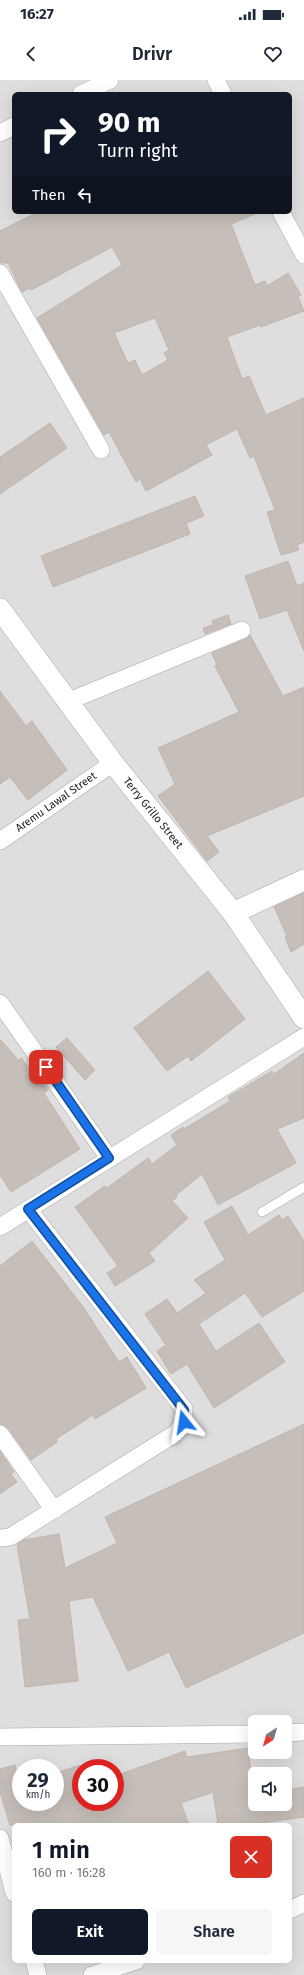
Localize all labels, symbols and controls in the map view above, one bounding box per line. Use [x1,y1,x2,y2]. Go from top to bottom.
text: 16:27 [20,5,54,23]
icon: back [20,43,42,65]
text: Drivr [132,43,172,65]
icon: heart [262,43,284,65]
text: 90 m [98,106,160,139]
icon: right [32,108,84,160]
text: Turn right [98,140,178,162]
icon: left [74,184,96,206]
text: Then [32,186,66,204]
street label: Aremu Lawal Street [13,769,99,835]
street label: Terry Grillo Street [120,775,186,851]
pin [29,1050,63,1084]
icon: arrive [35,1056,57,1078]
position arrow [163,1401,205,1443]
north arrow [248,1715,292,1759]
map controls [248,1715,292,1811]
speed limit sign: 30 [72,1759,124,1811]
button: sound [248,1767,292,1811]
text: 29 [27,1768,49,1792]
text: km/h [26,1789,50,1801]
text: 1 min [32,1836,90,1864]
button: close [230,1836,272,1878]
text: 160 m · 16:28 [32,1865,106,1880]
button: Exit [32,1909,148,1955]
button: Share [156,1909,272,1955]

